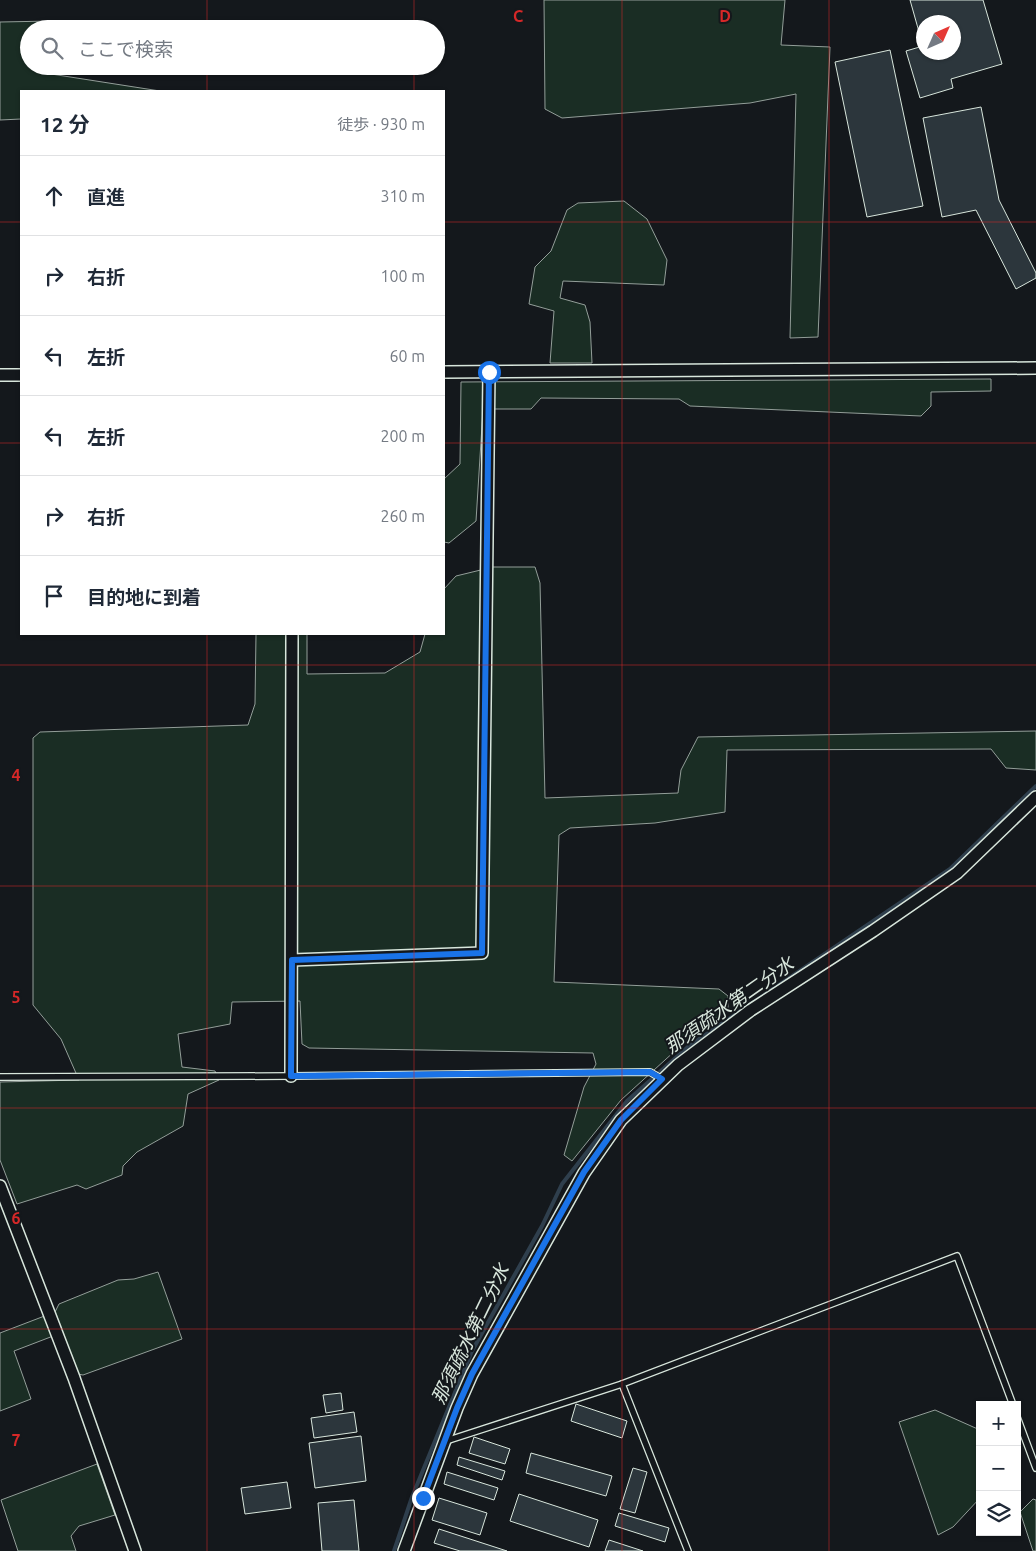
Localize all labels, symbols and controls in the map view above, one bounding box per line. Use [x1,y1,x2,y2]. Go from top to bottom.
text: C [513,7,523,25]
text: D [719,7,731,25]
north arrow [916,15,961,60]
search box [20,20,445,75]
icon: search [38,34,66,62]
text: ここで検索 [78,38,173,60]
text: 12 分 [40,112,90,136]
text: 徒歩 · 930 m [337,115,425,133]
icon: ahead [40,182,68,210]
text: 直進 [87,186,125,208]
text: 310 m [380,187,425,205]
icon: right [40,262,68,290]
text: 右折 [87,266,125,288]
text: 100 m [380,267,425,285]
icon: left [40,342,68,370]
text: 左折 [87,346,125,368]
text: 60 m [389,347,425,365]
route start [478,361,501,384]
icon: left [40,422,68,450]
text: 左折 [87,426,125,448]
text: 200 m [380,427,425,445]
icon: right [40,502,68,530]
text: 右折 [87,506,125,528]
text: 260 m [380,507,425,525]
icon: arrive [40,582,68,610]
text: 目的地に到着 [87,586,201,608]
text: 4 [11,766,21,784]
water label: 那須疏水第二分水 [660,951,799,1058]
text: 5 [11,988,21,1006]
text: 6 [11,1209,21,1227]
water label: 那須疏水第二分水 [427,1259,514,1407]
map controls [976,1401,1021,1536]
button: + [976,1401,1021,1446]
text: 7 [11,1431,21,1449]
button: − [976,1446,1021,1491]
route end [412,1487,435,1510]
button: layers [976,1491,1021,1536]

